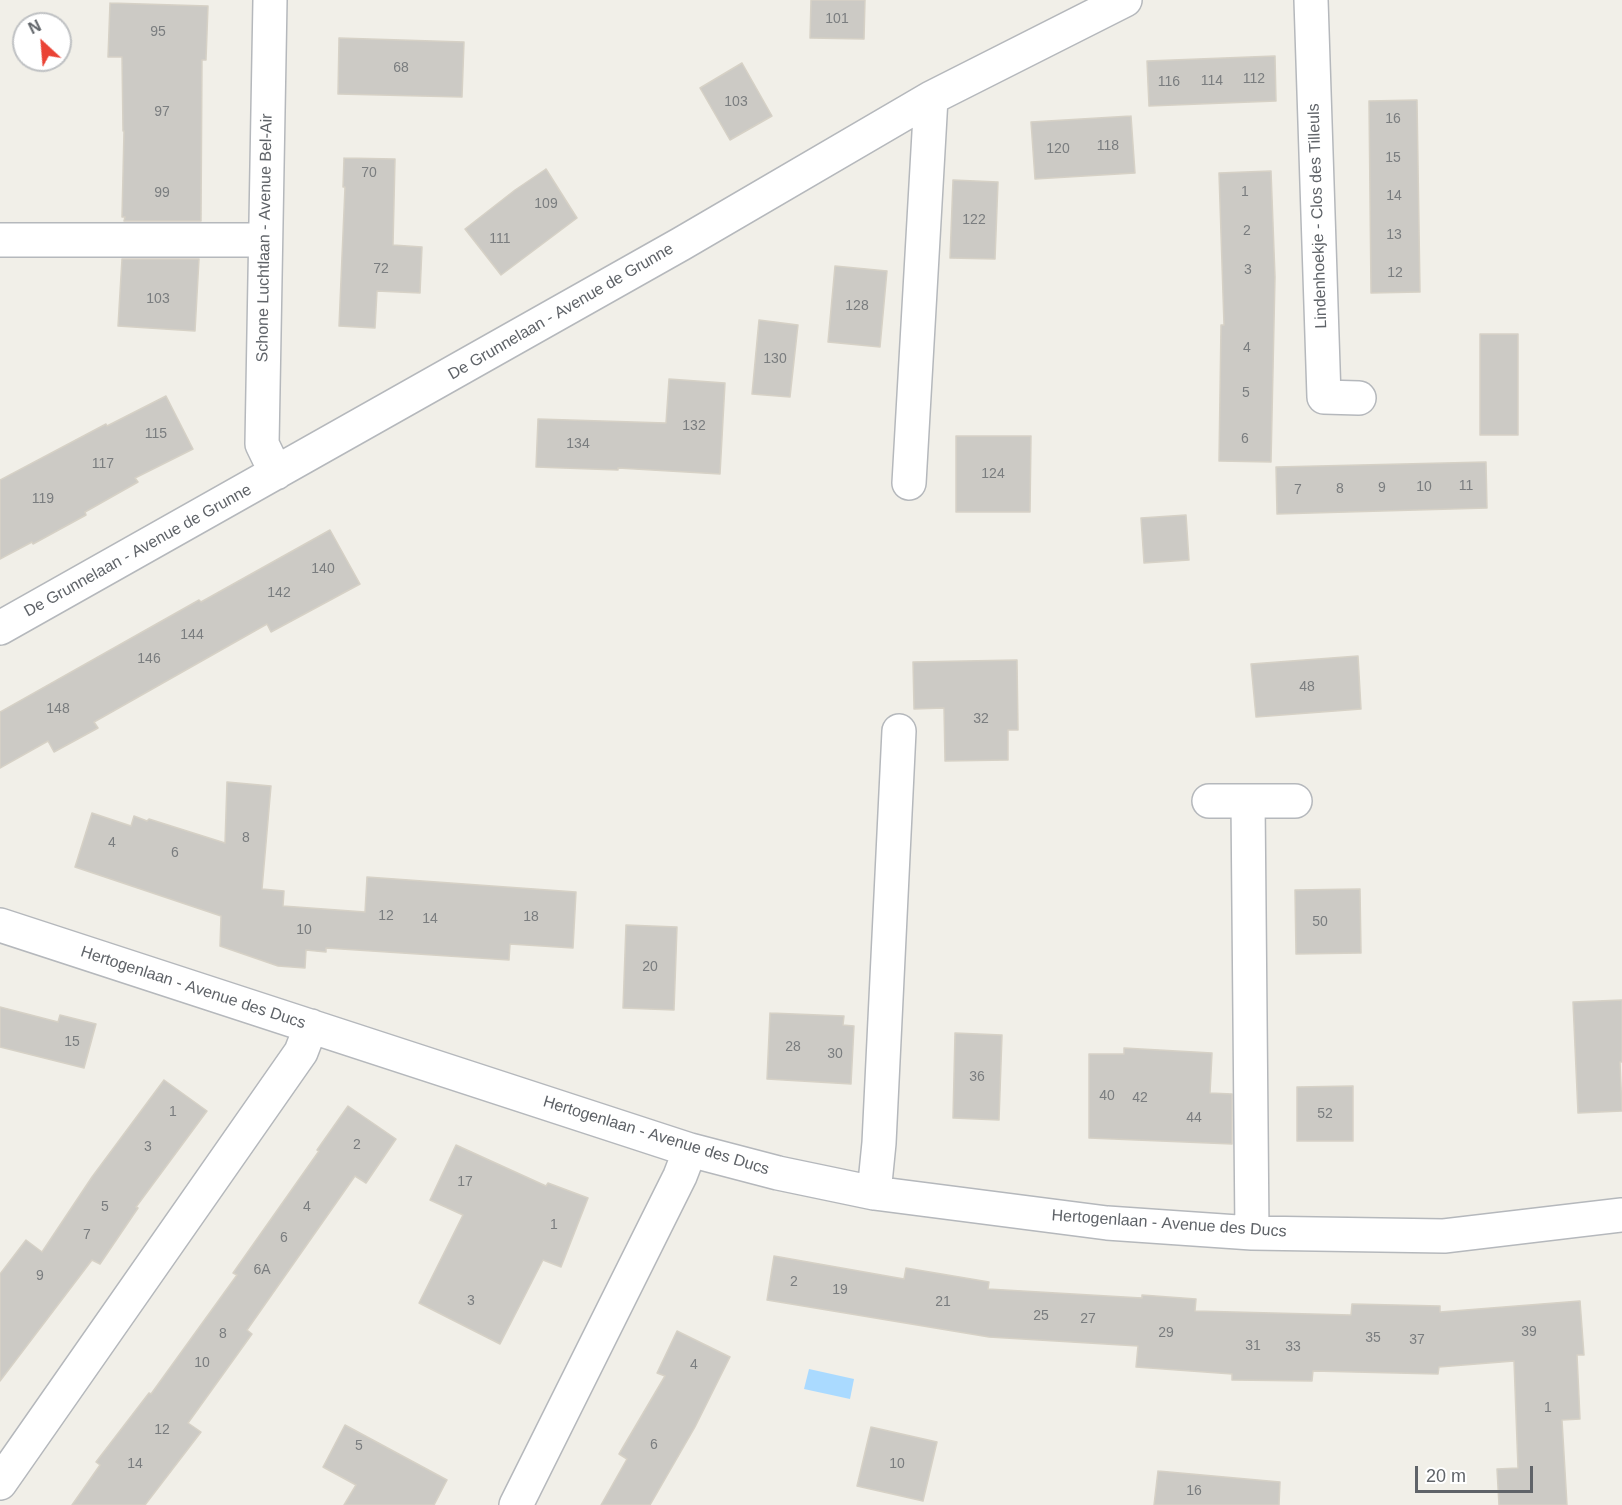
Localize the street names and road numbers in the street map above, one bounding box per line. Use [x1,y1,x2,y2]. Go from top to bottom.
street label: Lindenhoekje - Clos des Tilleuls [1304,103,1332,329]
street label: Schone Luchtlaan - Avenue Bel-Air [253,113,277,363]
street label: De Grunnelaan - Avenue de Grunne [445,239,677,385]
street label: De Grunnelaan - Avenue de Grunne [21,480,255,622]
street label: Hertogenlaan - Avenue des Ducs [78,942,308,1034]
street label: Hertogenlaan - Avenue des Ducs [541,1092,771,1180]
street label: Hertogenlaan - Avenue des Ducs [1051,1206,1287,1242]

